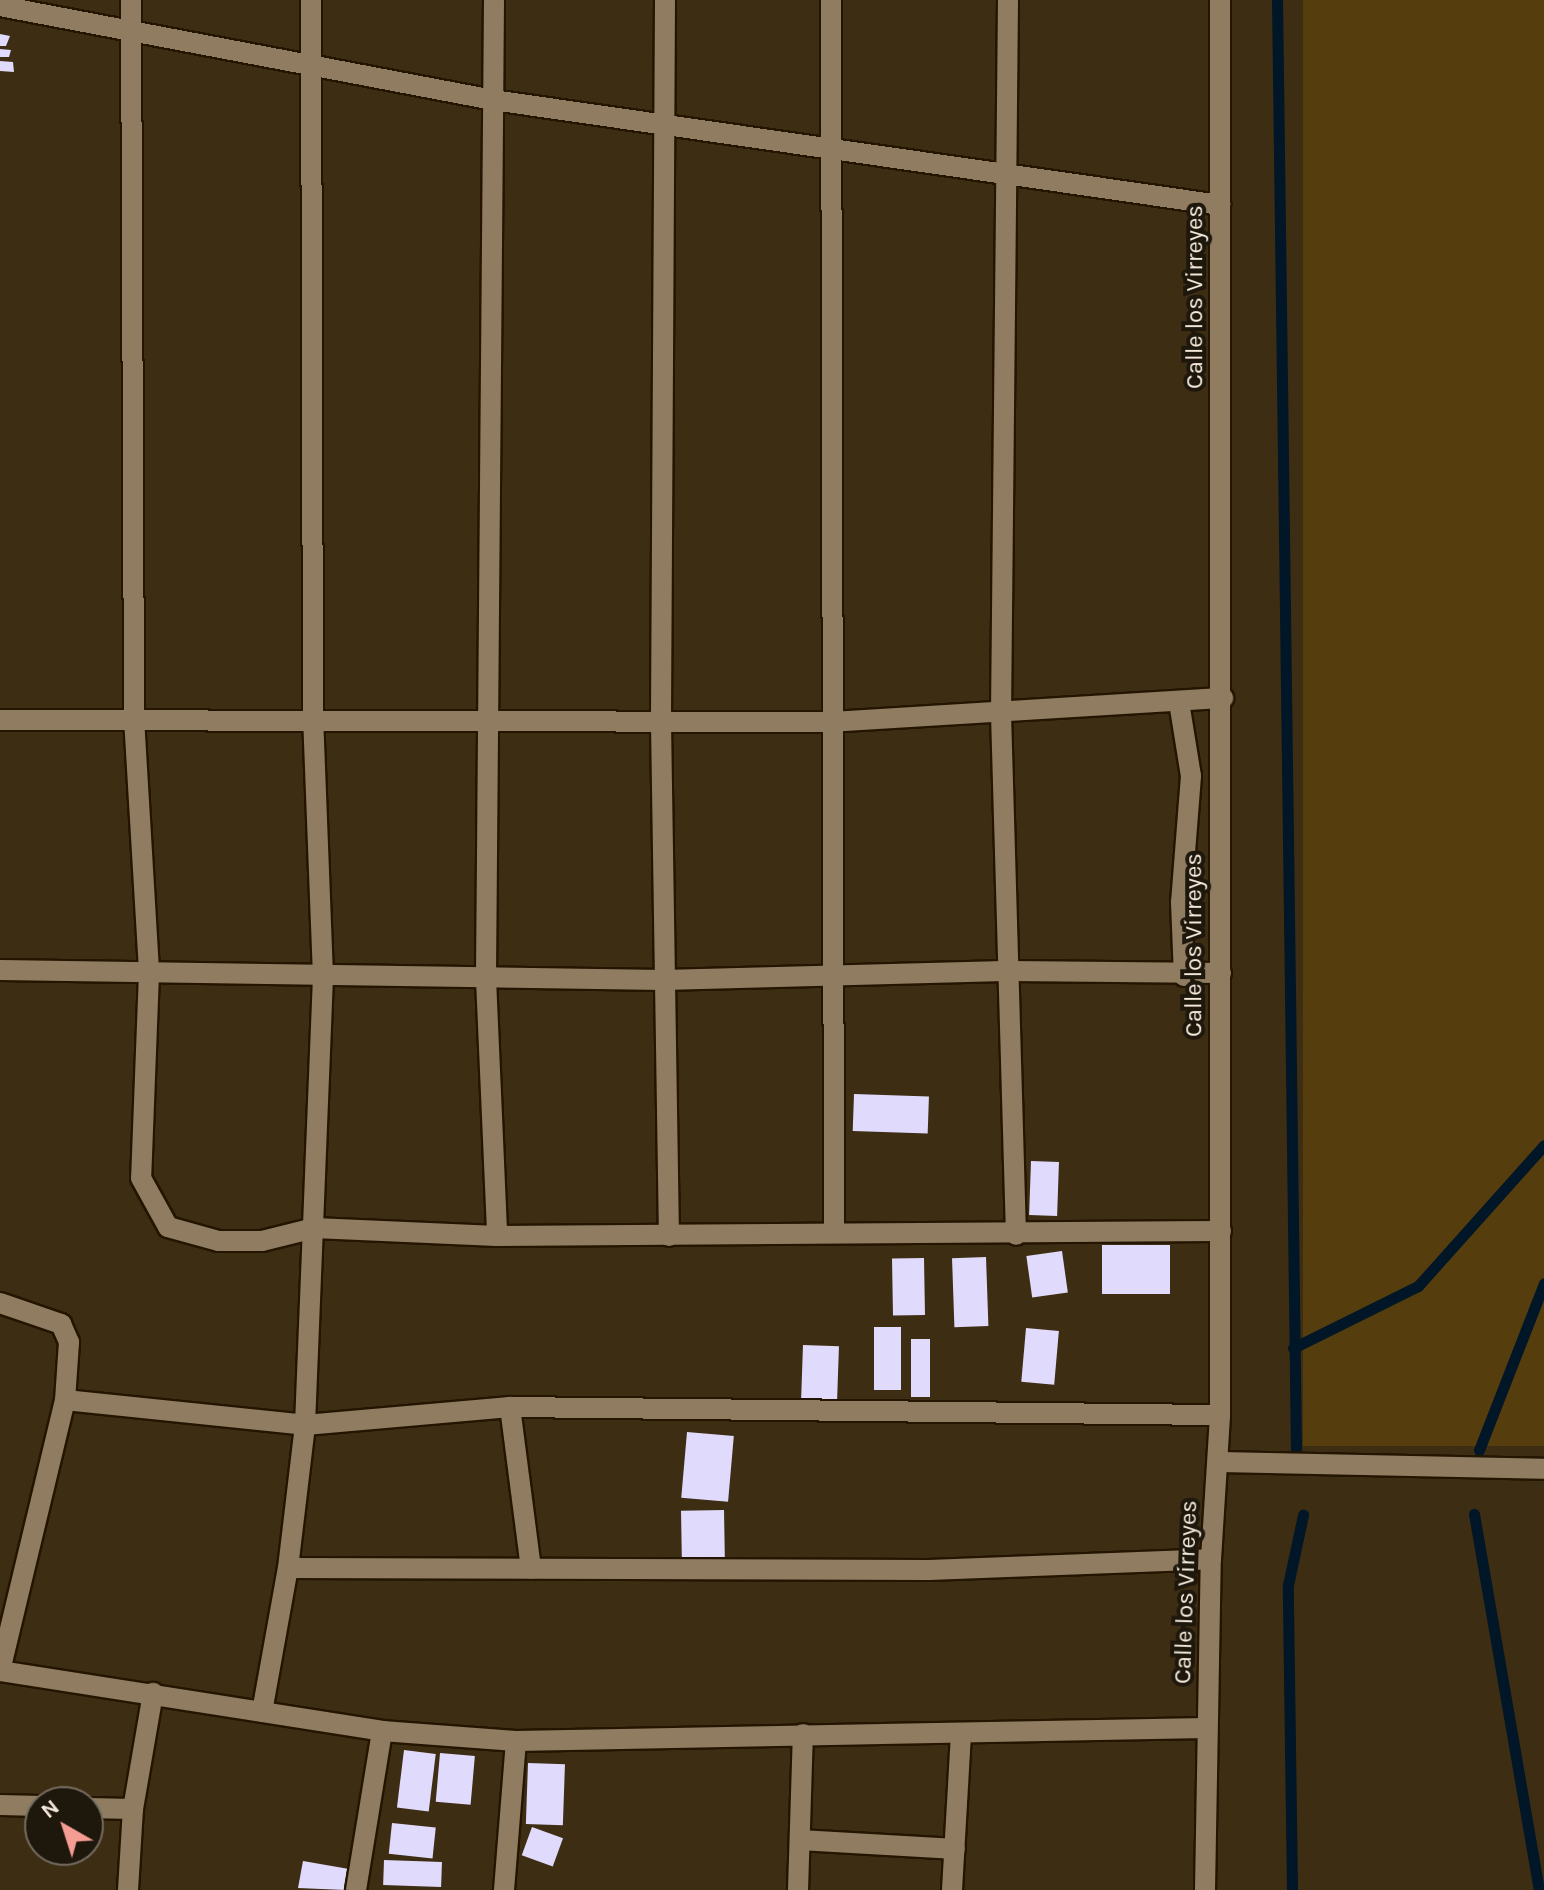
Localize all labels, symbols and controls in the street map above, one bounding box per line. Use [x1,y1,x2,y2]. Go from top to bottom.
street label: Calle los Virreyes [1181,205,1209,389]
street label: Calle los Virreyes [1180,853,1208,1037]
street label: Calle los Virreyes [1168,1500,1204,1684]
north arrow [24,1786,104,1866]
text: N [36,1794,64,1824]

